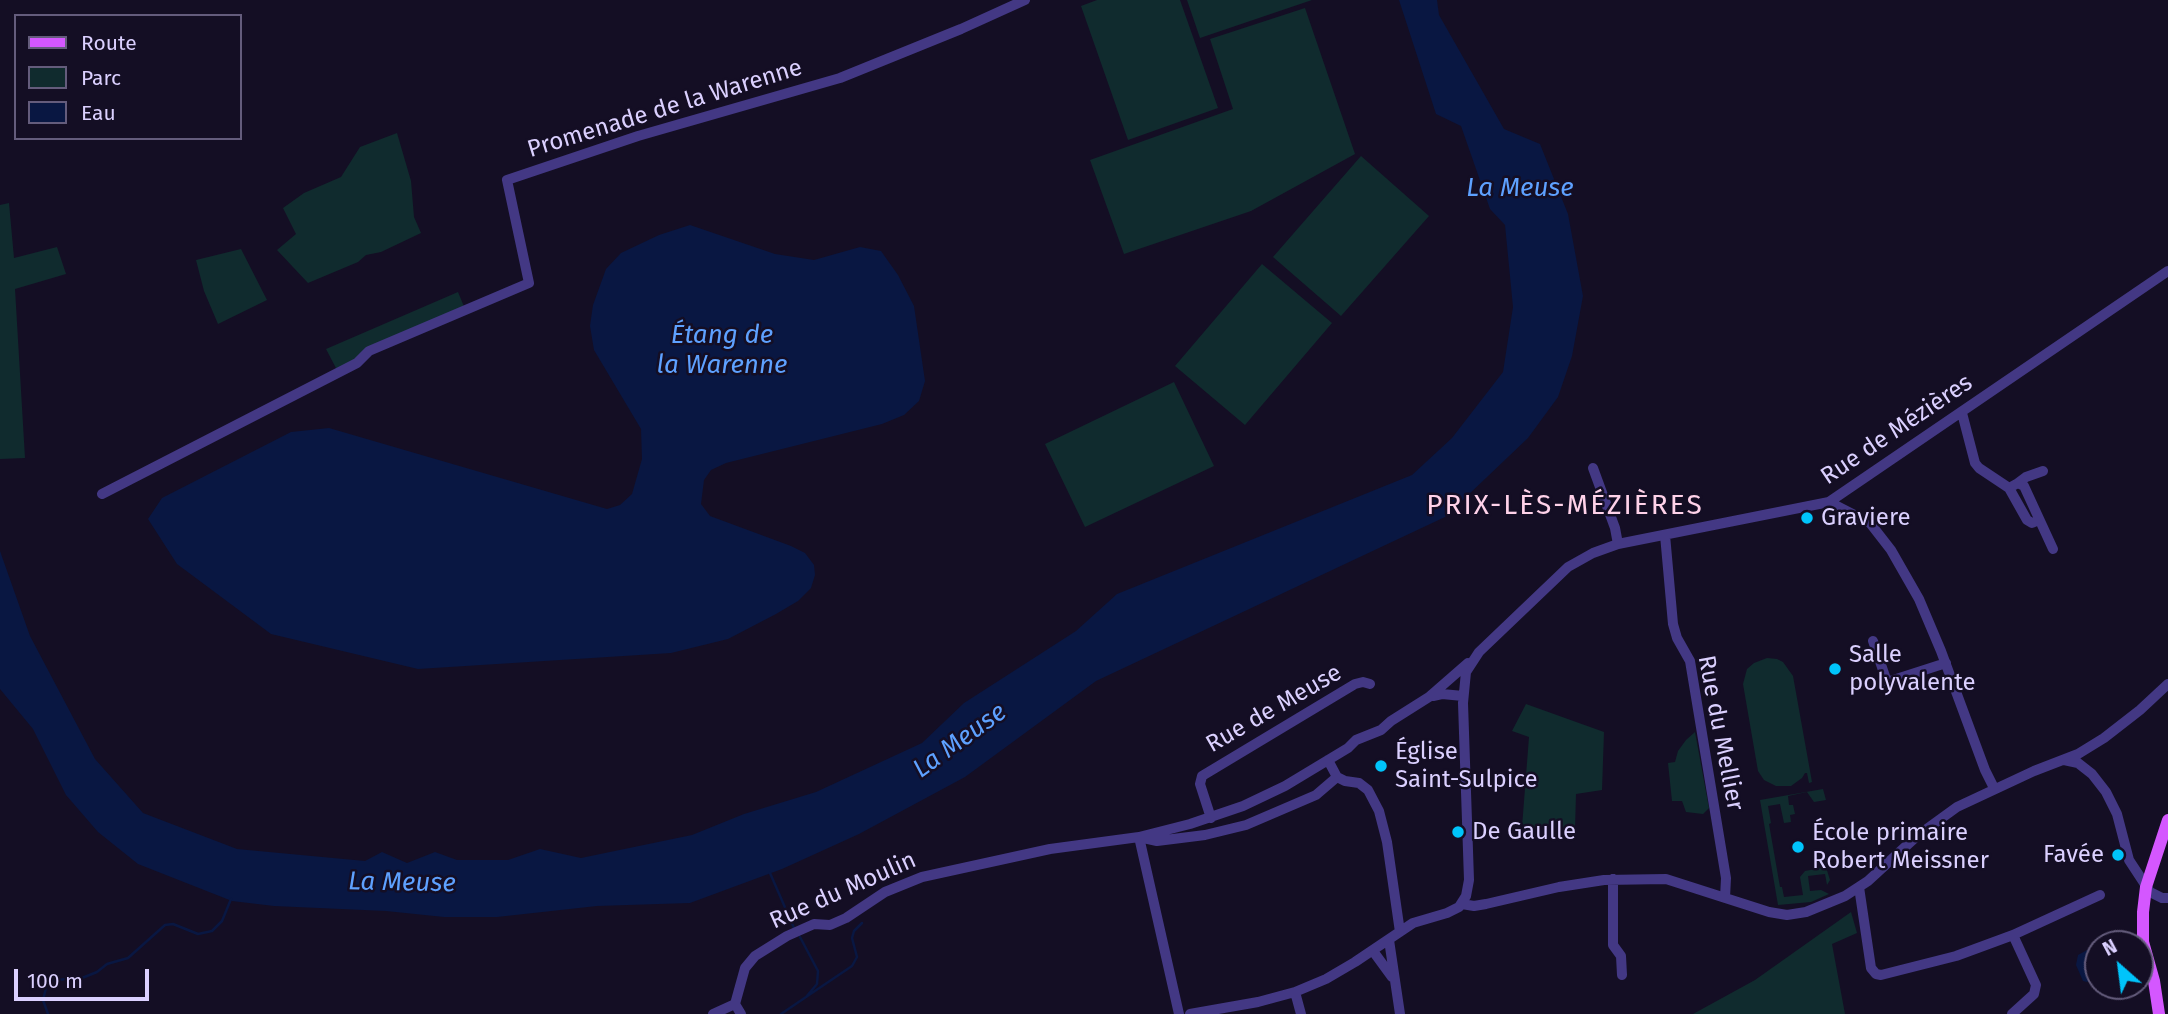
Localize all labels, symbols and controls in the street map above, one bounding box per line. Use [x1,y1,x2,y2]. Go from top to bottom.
legend [14,14,242,140]
text: Route [81,30,137,56]
street label: Promenade de la Warenne [524,53,806,165]
text: Parc [81,65,121,91]
text: Eau [81,100,116,126]
water label: La Meuse [1466,173,1574,205]
water label: Étang de la Warenne [657,320,787,382]
street label: Rue de Mézières [1816,369,1978,491]
district label: PRIX-LÈS-MÉZIÈRES [1428,489,1702,523]
place label: Graviere [1821,504,1911,532]
marker: Graviere [1799,510,1815,526]
place label: Salle polyvalente [1849,641,1976,697]
street label: Rue du Mellier [1691,653,1749,813]
street label: Rue de Meuse [1201,659,1347,759]
marker: Salle polyvalente [1827,661,1843,677]
water label: La Meuse [907,697,1013,785]
place label: Église Saint-Sulpice [1395,738,1538,794]
marker: Église Saint-Sulpice [1373,758,1389,774]
place label: De Gaulle [1472,818,1576,846]
place label: École primaire Robert Meissner [1812,819,1989,875]
marker: De Gaulle [1450,824,1466,840]
marker: École primaire Robert Meissner [1790,839,1806,855]
place label: Favée [2043,841,2104,869]
street label: Rue du Moulin [765,846,921,936]
marker: Favée [2110,847,2126,863]
water label: La Meuse [348,866,456,900]
north arrow [2084,930,2154,1000]
text: N [2099,935,2121,961]
scale bar [18,954,152,998]
text: 100 m [27,968,83,994]

